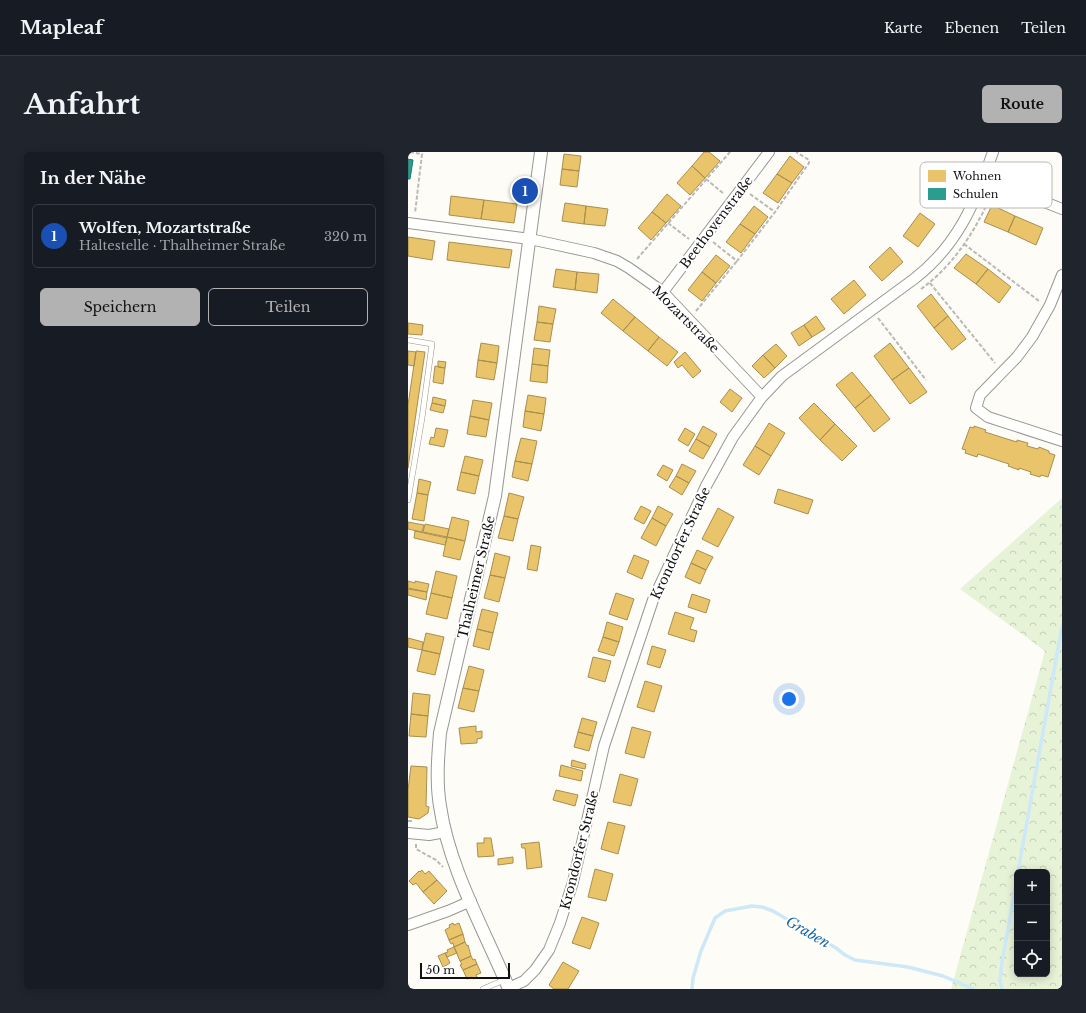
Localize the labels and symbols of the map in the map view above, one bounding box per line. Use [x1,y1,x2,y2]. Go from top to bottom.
legend [920,162,1052,208]
text: Wohnen [952,169,1002,183]
street label: Beethovenstraße [676,173,757,272]
pin: 1 [512,176,538,206]
text: Schulen [953,187,999,201]
street label: Mozartstraße [648,282,723,357]
street label: Krondorfer Straße [647,484,714,602]
street label: Thalheimer Straße [454,514,499,640]
your location [779,689,799,709]
street label: Krondorfer Straße [556,789,603,912]
water label: Graben [783,912,834,952]
scale bar [420,961,510,980]

